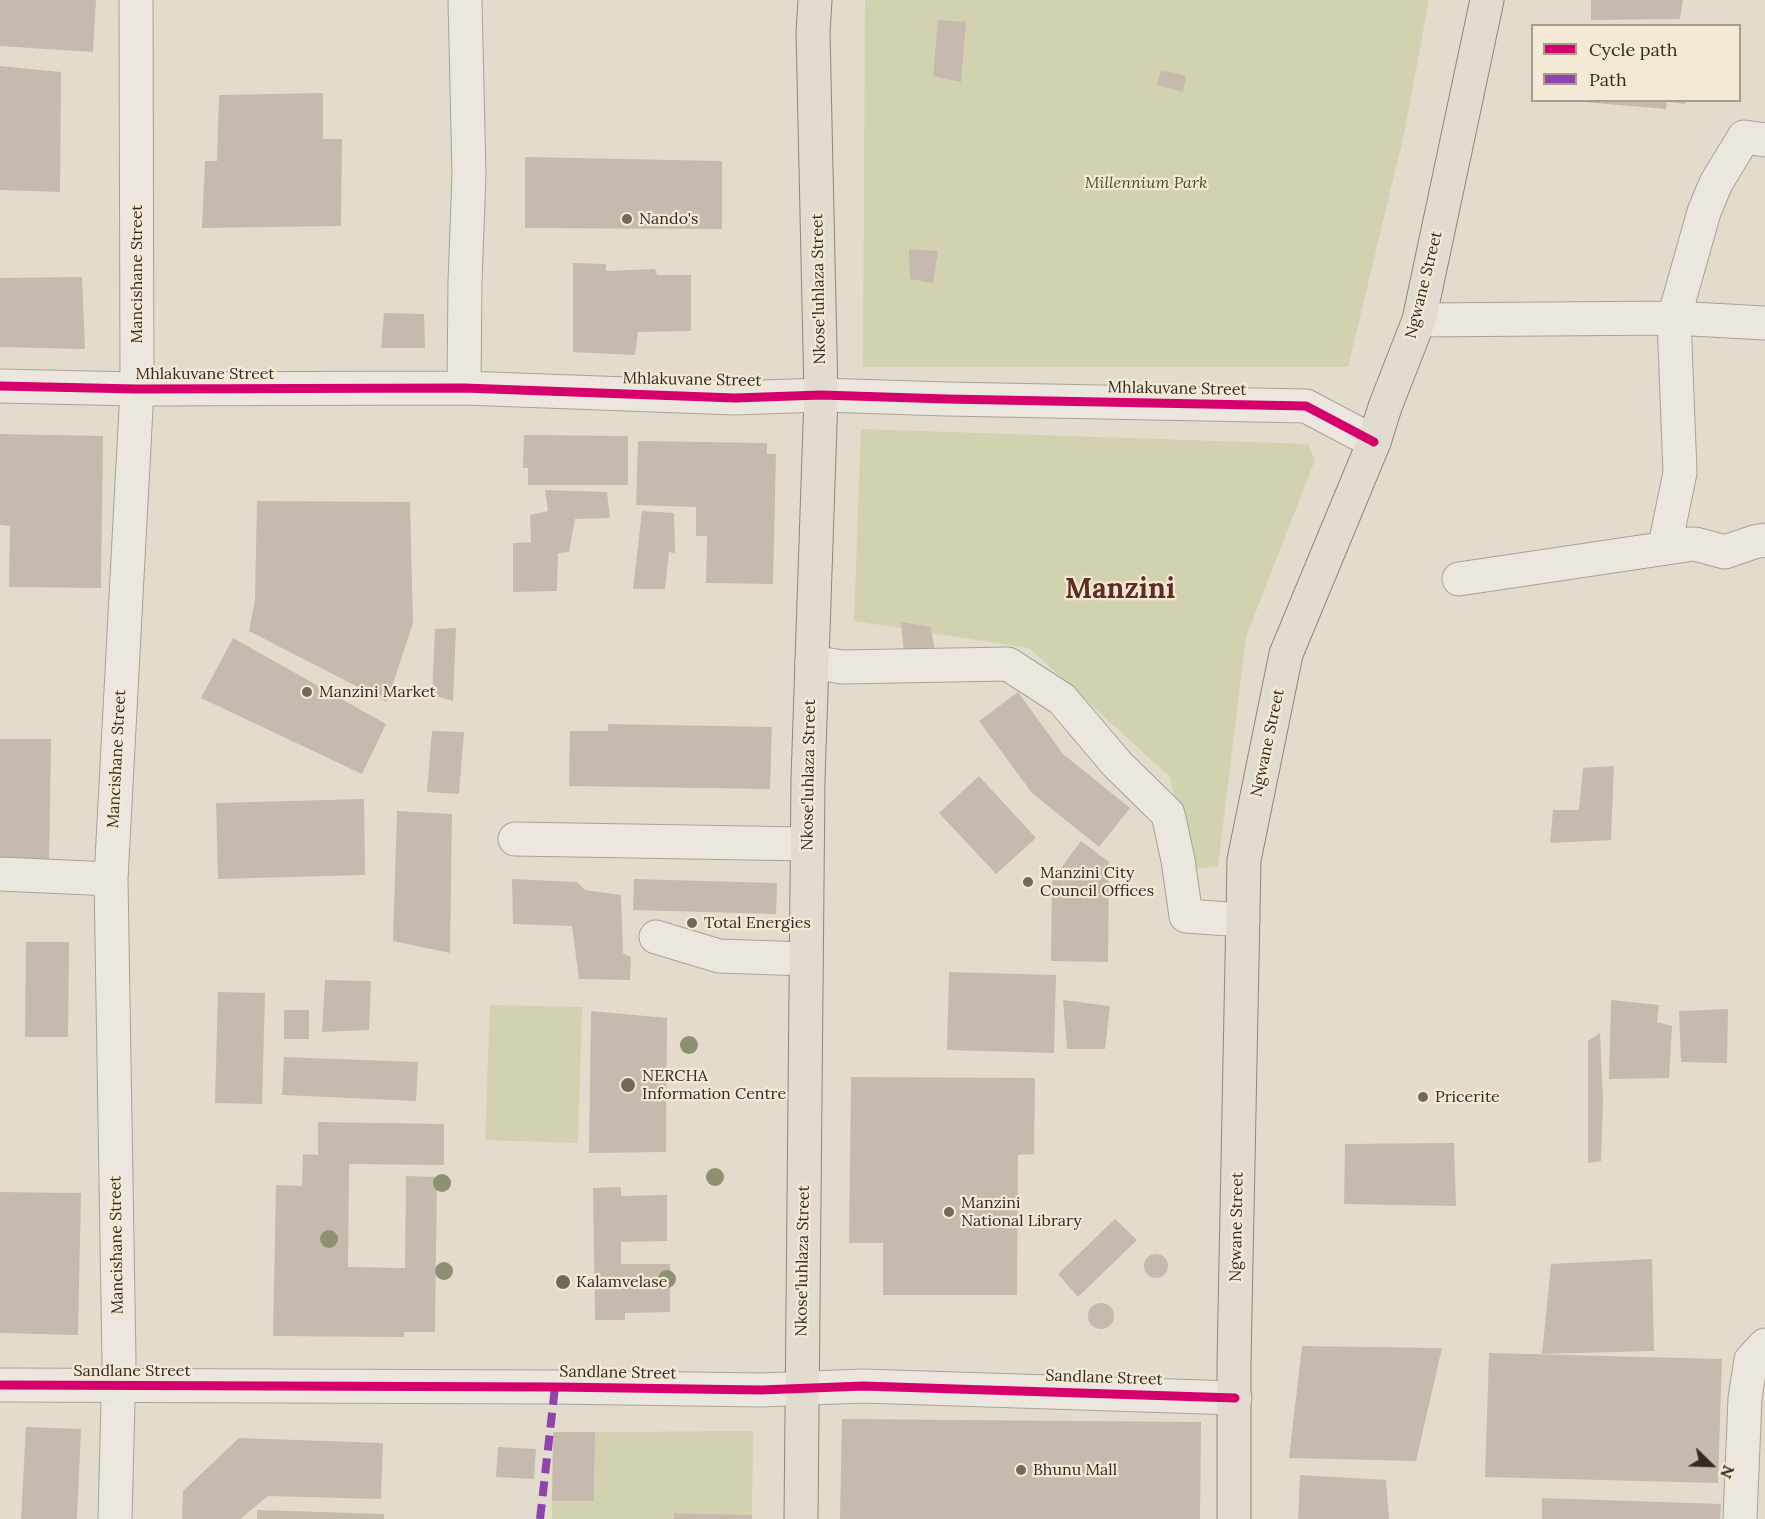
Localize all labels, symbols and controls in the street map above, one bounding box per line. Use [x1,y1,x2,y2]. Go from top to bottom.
legend [1531,24,1741,102]
text: Cycle path [1589,38,1678,61]
text: Path [1589,68,1627,91]
park label: Millennium Park [1085,173,1207,193]
street label: Mancishane Street [127,205,147,343]
place label: Nando's [639,209,699,229]
marker: Nando's [620,212,634,226]
street label: Nkose'luhlaza Street [808,213,830,365]
street label: Ngwane Street [1401,229,1447,341]
street label: Mhlakuvane Street [135,364,275,384]
street label: Mhlakuvane Street [622,369,762,391]
street label: Mhlakuvane Street [1107,378,1247,400]
district label: Manzini [1065,573,1175,607]
place label: Manzini Market [319,682,436,702]
marker: Manzini Market [300,685,314,699]
street label: Ngwane Street [1247,687,1289,799]
street label: Mancishane Street [104,689,130,829]
street label: Nkose'luhlaza Street [798,699,820,851]
place label: Manzini City Council Offices [1040,863,1154,901]
marker: Manzini City Council Offices [1021,875,1035,889]
place label: Total Energies [704,913,811,933]
marker: Total Energies [685,916,699,930]
place label: NERCHA Information Centre [642,1066,786,1104]
marker: NERCHA Information Centre [619,1076,637,1094]
place label: Pricerite [1435,1087,1500,1107]
marker: Pricerite [1416,1090,1430,1104]
street label: Ngwane Street [1226,1172,1248,1282]
street label: Mancishane Street [106,1175,128,1315]
street label: Nkose'luhlaza Street [792,1185,814,1337]
place label: Manzini National Library [961,1193,1082,1231]
marker: Manzini National Library [942,1205,956,1219]
place label: Kalamvelase [576,1272,667,1292]
marker: Kalamvelase [554,1273,572,1291]
street label: Sandlane Street [73,1361,191,1381]
street label: Sandlane Street [559,1362,677,1384]
street label: Sandlane Street [1045,1366,1163,1390]
north arrow [1681,1435,1741,1495]
place label: Bhunu Mall [1033,1460,1117,1480]
text: N [1716,1462,1739,1482]
marker: Bhunu Mall [1014,1463,1028,1477]

